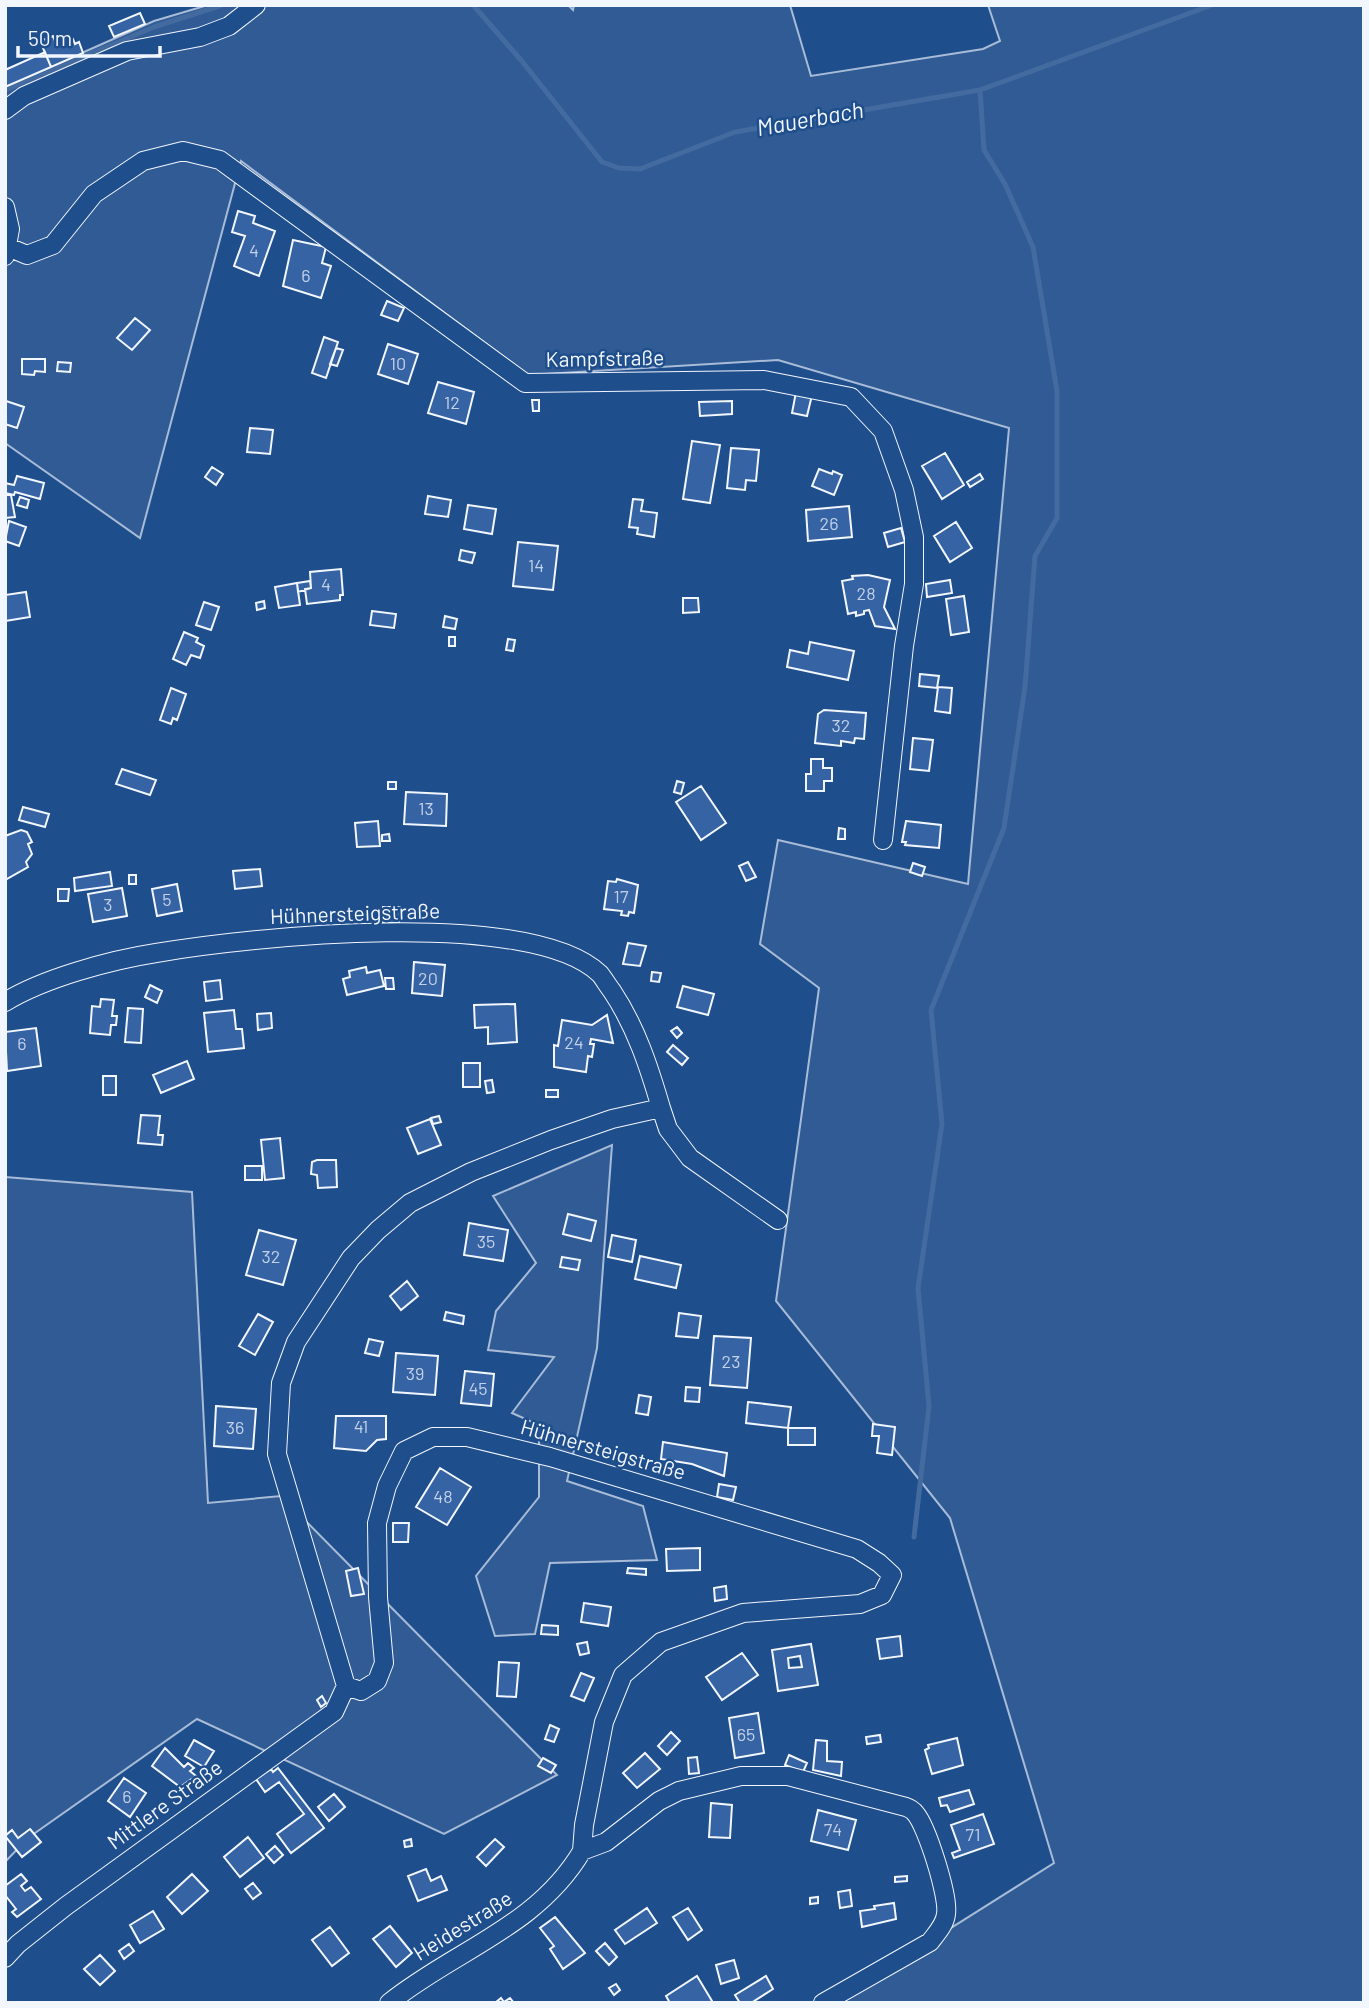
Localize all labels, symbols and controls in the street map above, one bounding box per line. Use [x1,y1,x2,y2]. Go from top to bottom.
scale bar [18,14,159,58]
text: 50 m [28,25,72,50]
water label: Mauerbach [754,95,865,141]
house number: 4 [249,239,259,261]
house number: 6 [301,264,311,286]
street label: Kampfstraße [545,344,664,371]
house number: 10 [390,352,406,374]
house number: 12 [444,391,460,413]
house number: 26 [820,512,838,534]
house number: 14 [528,554,544,576]
house number: 4 [321,573,331,595]
house number: 28 [856,582,876,604]
house number: 32 [832,714,850,736]
house number: 13 [418,797,434,819]
house number: 17 [614,885,629,907]
house number: 5 [162,888,172,910]
house number: 3 [103,893,113,915]
street label: Hühnersteigstraße [269,897,440,928]
house number: 20 [418,967,438,989]
house number: 24 [564,1031,584,1053]
house number: 6 [17,1032,27,1054]
house number: 35 [477,1230,495,1252]
house number: 32 [262,1245,280,1267]
house number: 23 [722,1350,740,1372]
house number: 39 [406,1362,424,1384]
house number: 45 [468,1377,488,1399]
street label: Hühnersteigstraße [518,1413,689,1484]
house number: 41 [354,1415,368,1437]
house number: 36 [226,1416,244,1438]
house number: 48 [433,1485,453,1507]
house number: 65 [737,1723,755,1745]
street label: Mittlere Straße [102,1754,226,1854]
house number: 6 [122,1785,132,1807]
house number: 74 [824,1818,842,1840]
house number: 71 [966,1823,980,1845]
street label: Heidestraße [408,1885,516,1965]

